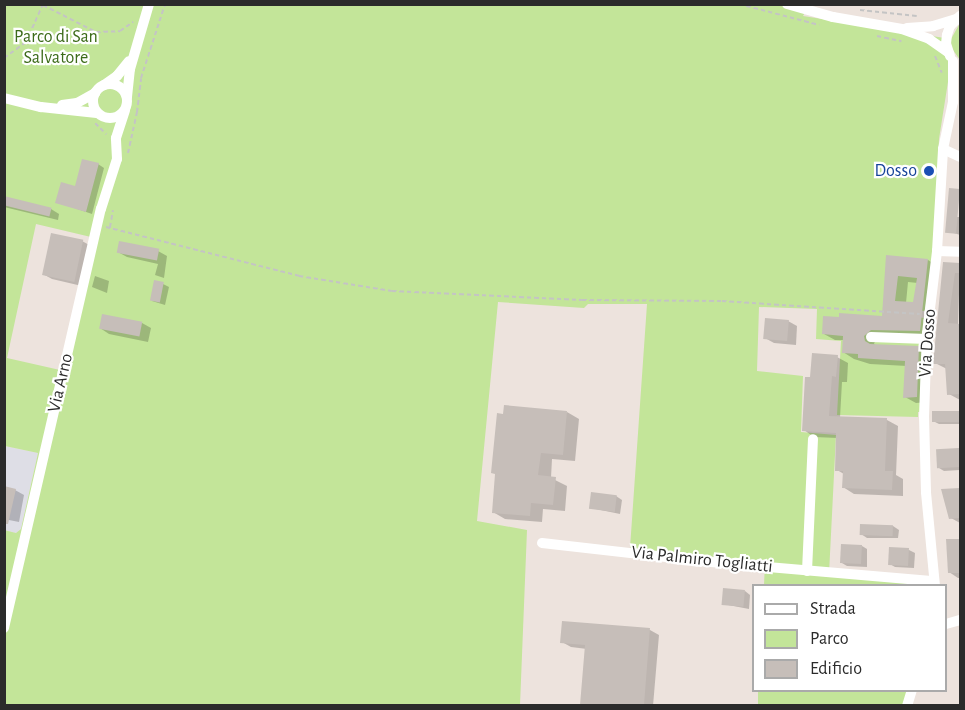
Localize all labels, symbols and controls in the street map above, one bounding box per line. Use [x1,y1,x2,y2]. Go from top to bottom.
park label: Parco di San Salvatore [14,27,98,70]
place label: Dosso [874,160,917,182]
marker: Dosso [922,164,936,178]
street label: Via Dosso [915,308,941,378]
street label: Via Arno [44,351,78,415]
street label: Via Palmiro Togliatti [630,542,774,578]
legend [752,584,947,692]
text: Strada [810,600,856,618]
text: Parco [810,630,849,648]
text: Edificio [810,660,862,678]

